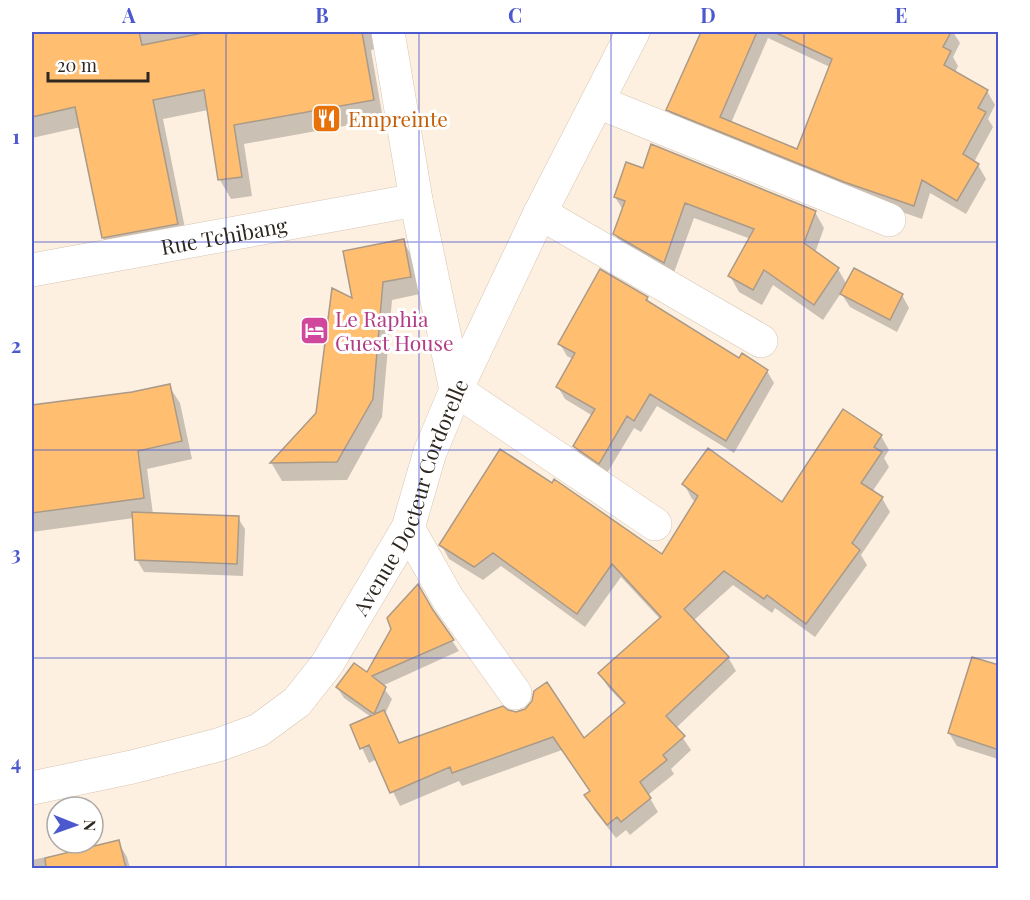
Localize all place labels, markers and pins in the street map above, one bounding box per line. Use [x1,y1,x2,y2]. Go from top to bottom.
restaurant icon: Empreinte [311,102,343,134]
place label: Empreinte [348,104,448,132]
place label: Le Raphia Guest House [335,304,454,356]
hotel icon: Le Raphia Guest House [298,314,330,346]

